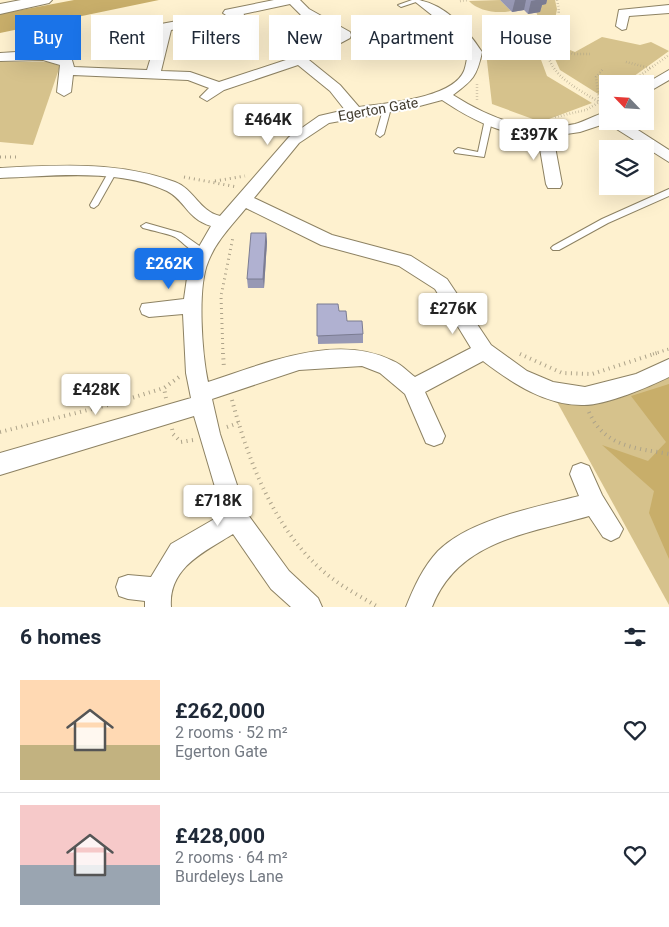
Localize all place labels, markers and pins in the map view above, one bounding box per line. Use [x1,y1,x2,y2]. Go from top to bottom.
pin: £464K [233,104,303,146]
pin: £397K [499,119,569,161]
pin: £262K [134,248,204,290]
pin: £276K [418,292,488,335]
pin: £428K [61,374,131,416]
pin: £718K [183,484,253,527]

